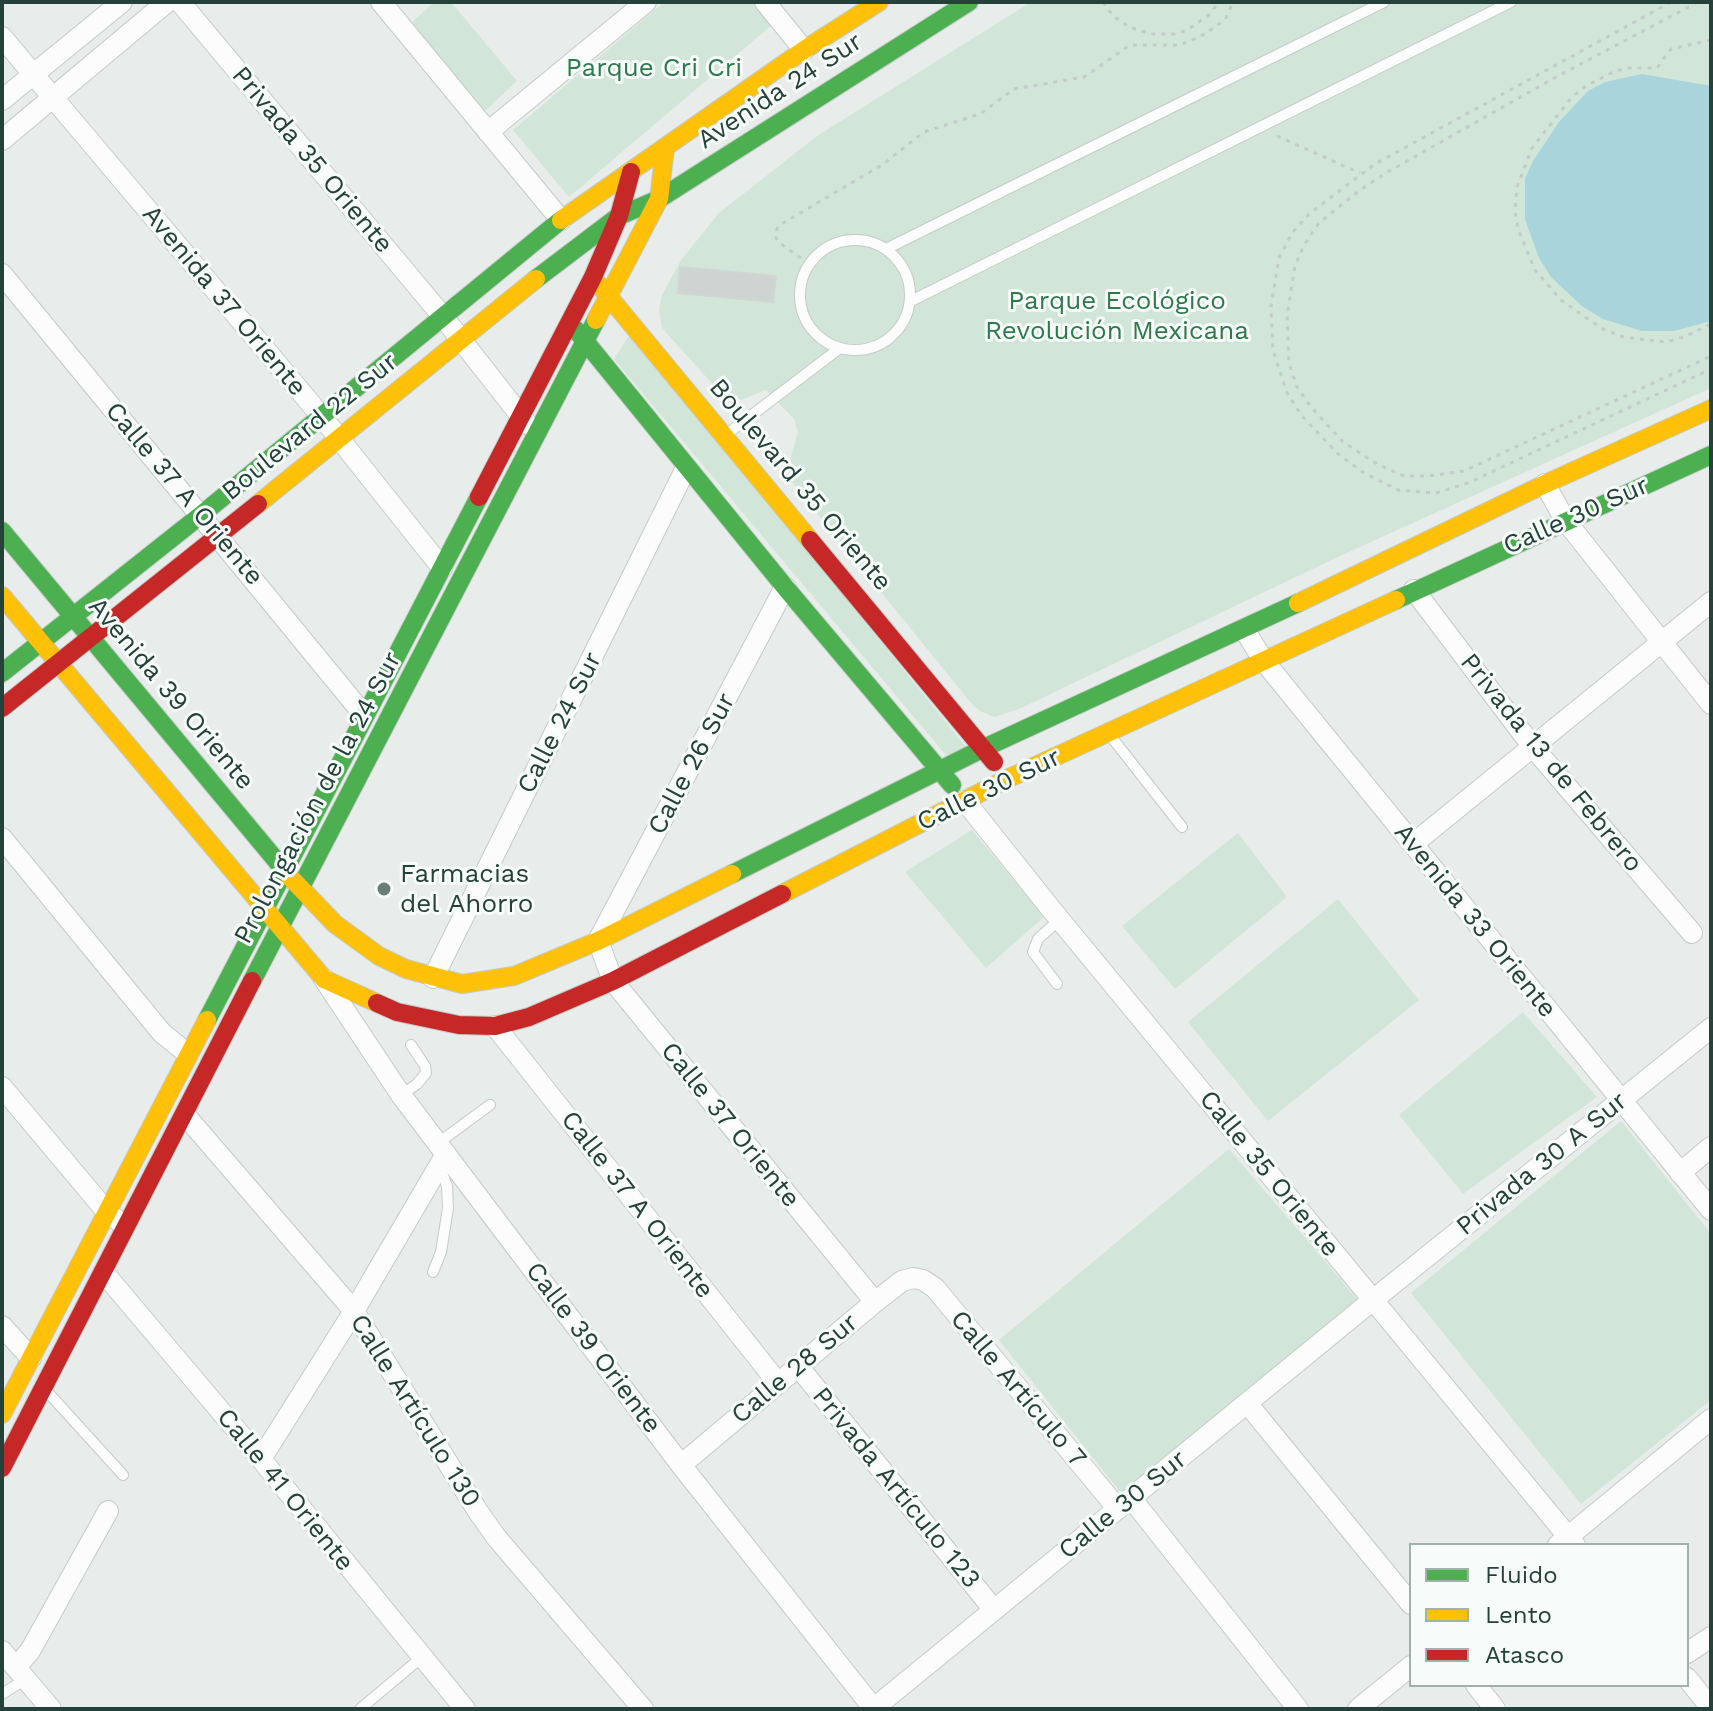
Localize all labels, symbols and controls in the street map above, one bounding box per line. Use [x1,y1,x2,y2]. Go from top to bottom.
street label: Avenida 24 Sur [692,26,868,156]
park label: Parque Cri Cri [566,52,742,84]
street label: Privada 35 Oriente [225,60,399,260]
street label: Avenida 37 Oriente [135,199,313,403]
park label: Parque Ecológico Revolución Mexicana [985,285,1249,346]
street label: Boulevard 22 Sur [216,347,404,507]
street label: Boulevard 35 Oriente [702,373,898,597]
street label: Calle 37 A Oriente [98,396,270,592]
street label: Calle 30 Sur [1499,470,1653,562]
street label: Avenida 39 Oriente [81,591,261,797]
street label: Prolongación de la 24 Sur [228,647,408,949]
street label: Calle 24 Sur [511,647,609,799]
street label: Privada 13 de Febrero [1453,647,1649,879]
street label: Calle 26 Sur [642,688,742,840]
street label: Calle 30 Sur [912,742,1066,838]
street label: Avenida 33 Oriente [1387,818,1563,1024]
place label: Farmacias del Ahorro [400,858,533,920]
marker: Farmacias del Ahorro [375,880,393,898]
street label: Calle 37 Oriente [654,1036,806,1214]
street label: Calle 35 Oriente [1192,1084,1346,1264]
street label: Privada 30 A Sur [1450,1086,1634,1242]
street label: Calle 37 A Oriente [554,1105,720,1305]
street label: Calle 39 Oriente [519,1256,667,1440]
street label: Calle Artículo 7 [943,1304,1093,1474]
street label: Calle 28 Sur [725,1307,865,1431]
street label: Calle Artículo 130 [343,1309,487,1513]
street label: Privada Artículo 123 [805,1381,987,1595]
street label: Calle 41 Oriente [210,1402,360,1578]
street label: Calle 30 Sur [1053,1444,1193,1566]
legend [1409,1543,1689,1687]
text: Fluido [1485,1561,1558,1589]
text: Lento [1485,1601,1552,1629]
text: Atasco [1485,1641,1564,1669]

